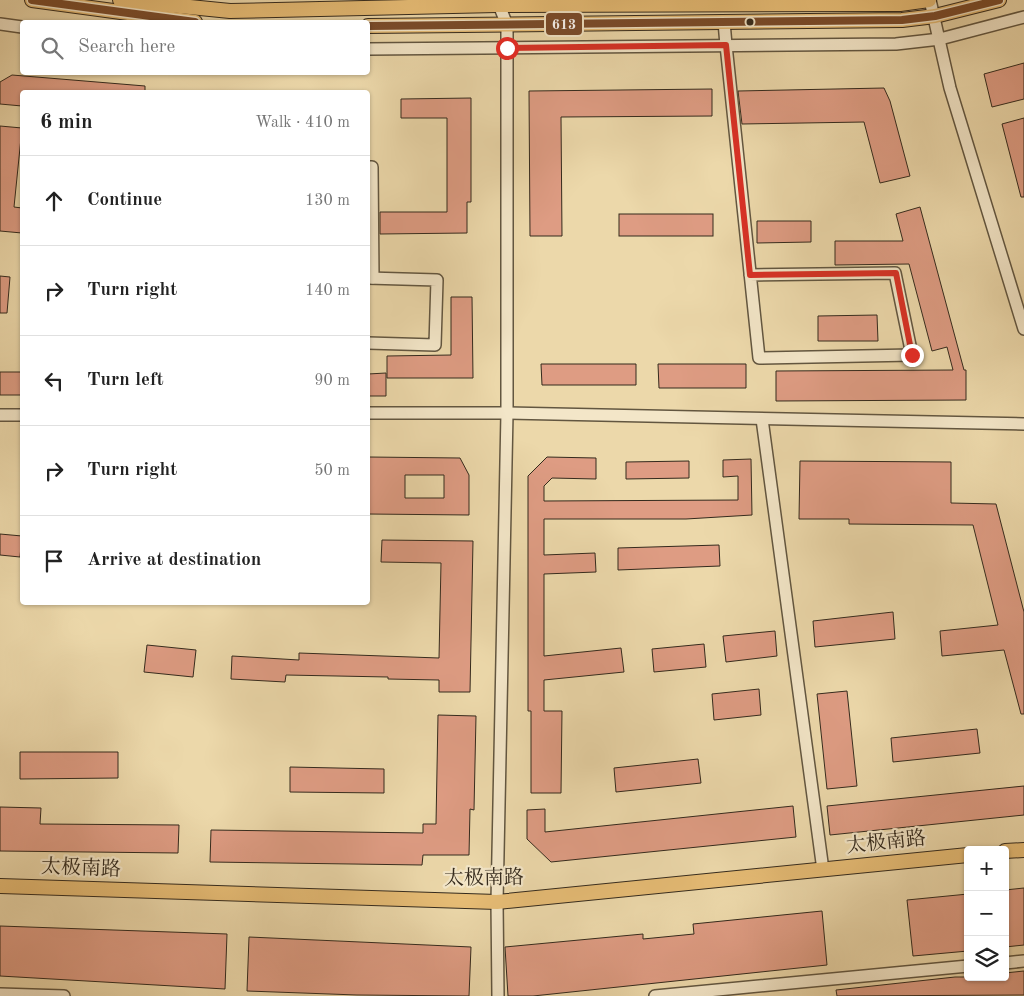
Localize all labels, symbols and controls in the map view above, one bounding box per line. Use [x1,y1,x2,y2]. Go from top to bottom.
line badge: 613 [545,12,583,36]
unlabelled marker [745,17,755,27]
text: 613 [552,18,576,32]
search box [20,20,370,75]
icon: search [38,34,66,62]
route start [496,37,519,60]
text: Search here [78,38,175,57]
text: 6 min [40,112,93,133]
text: Walk · 410 m [255,115,350,131]
icon: ahead [40,187,68,215]
text: Continue [87,191,162,210]
text: 130 m [305,193,350,209]
icon: right [40,277,68,305]
text: Turn right [87,281,177,300]
text: 140 m [305,283,350,299]
route end [901,344,924,367]
icon: left [40,367,68,395]
text: Turn left [87,371,164,390]
text: 90 m [314,373,350,389]
icon: right [40,457,68,485]
text: Turn right [87,461,177,480]
text: 50 m [314,463,350,479]
icon: arrive [40,547,68,575]
text: Arrive at destination [87,551,261,570]
street label: 太极南路 [845,827,927,857]
map controls [964,846,1009,981]
button: + [964,846,1009,891]
street label: 太极南路 [41,856,121,880]
street label: 太极南路 [444,866,524,890]
button: − [964,891,1009,936]
button: layers [964,936,1009,981]

